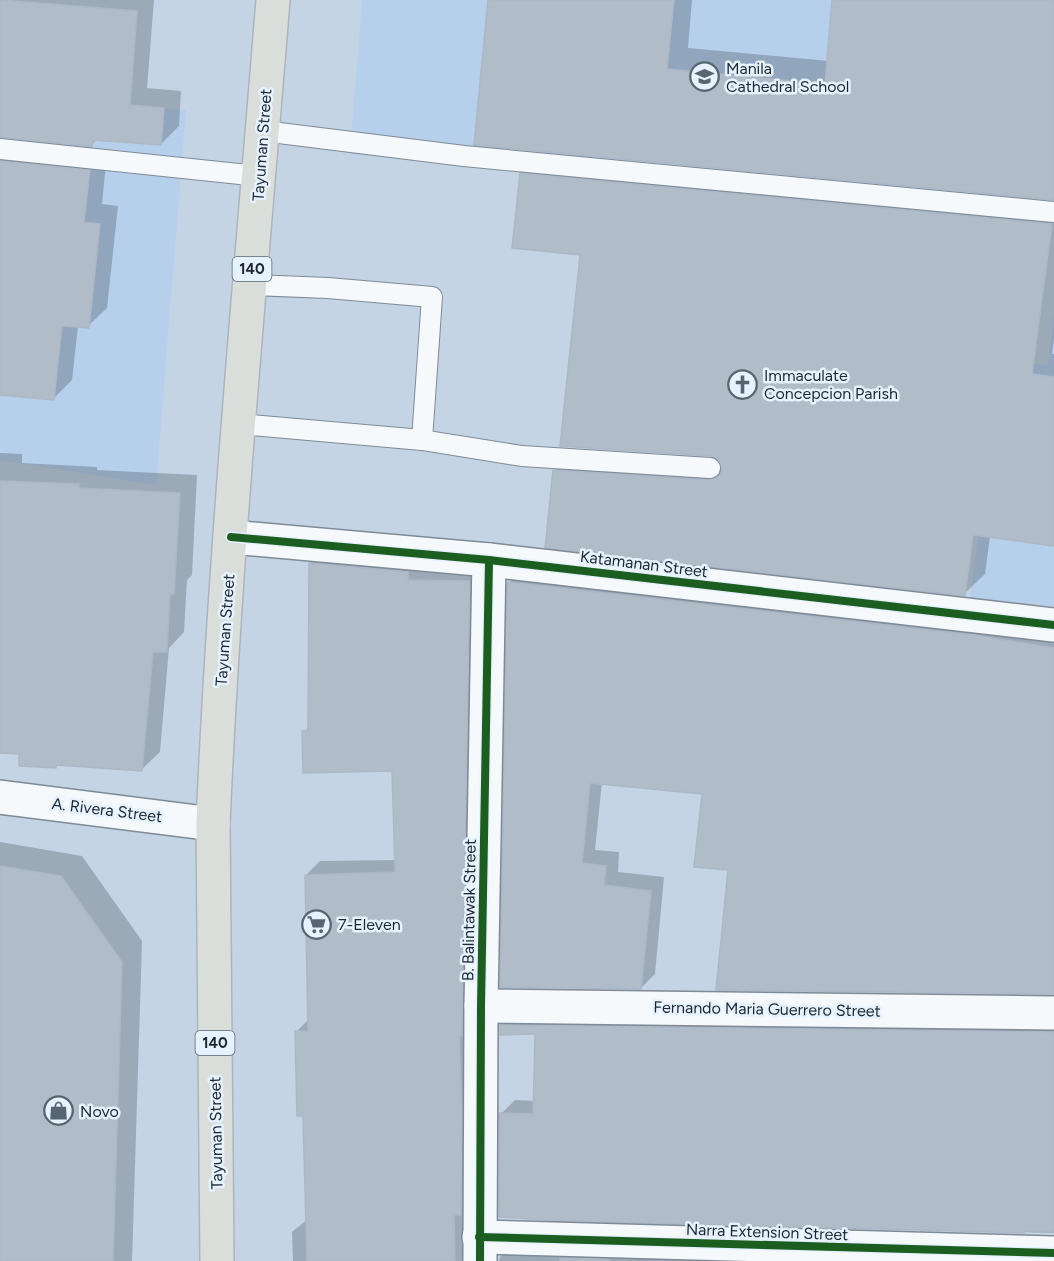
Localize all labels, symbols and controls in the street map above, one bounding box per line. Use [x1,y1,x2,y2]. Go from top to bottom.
place label: Manila Cathedral School [726,59,849,96]
school or university icon: Manila Cathedral School [689,61,721,93]
street label: Tayuman Street [249,88,275,202]
road number: 140 [232,257,272,281]
place label: Immaculate Concepcion Parish [764,366,898,403]
church icon: Immaculate Concepcion Parish [727,368,759,400]
street label: Katamanan Street [579,547,709,581]
street label: Tayuman Street [212,573,238,687]
street label: A. Rivera Street [51,794,163,826]
street label: B. Balintawak Street [458,839,480,981]
supermarket icon: 7-Eleven [301,908,333,940]
place label: 7-Eleven [338,915,401,934]
street label: Fernando Maria Guerrero Street [653,998,881,1020]
road number: 140 [196,1031,234,1055]
street label: Tayuman Street [206,1076,226,1190]
shop icon: Novo [43,1095,75,1127]
place label: Novo [80,1102,119,1121]
street label: Narra Extension Street [686,1220,848,1244]

